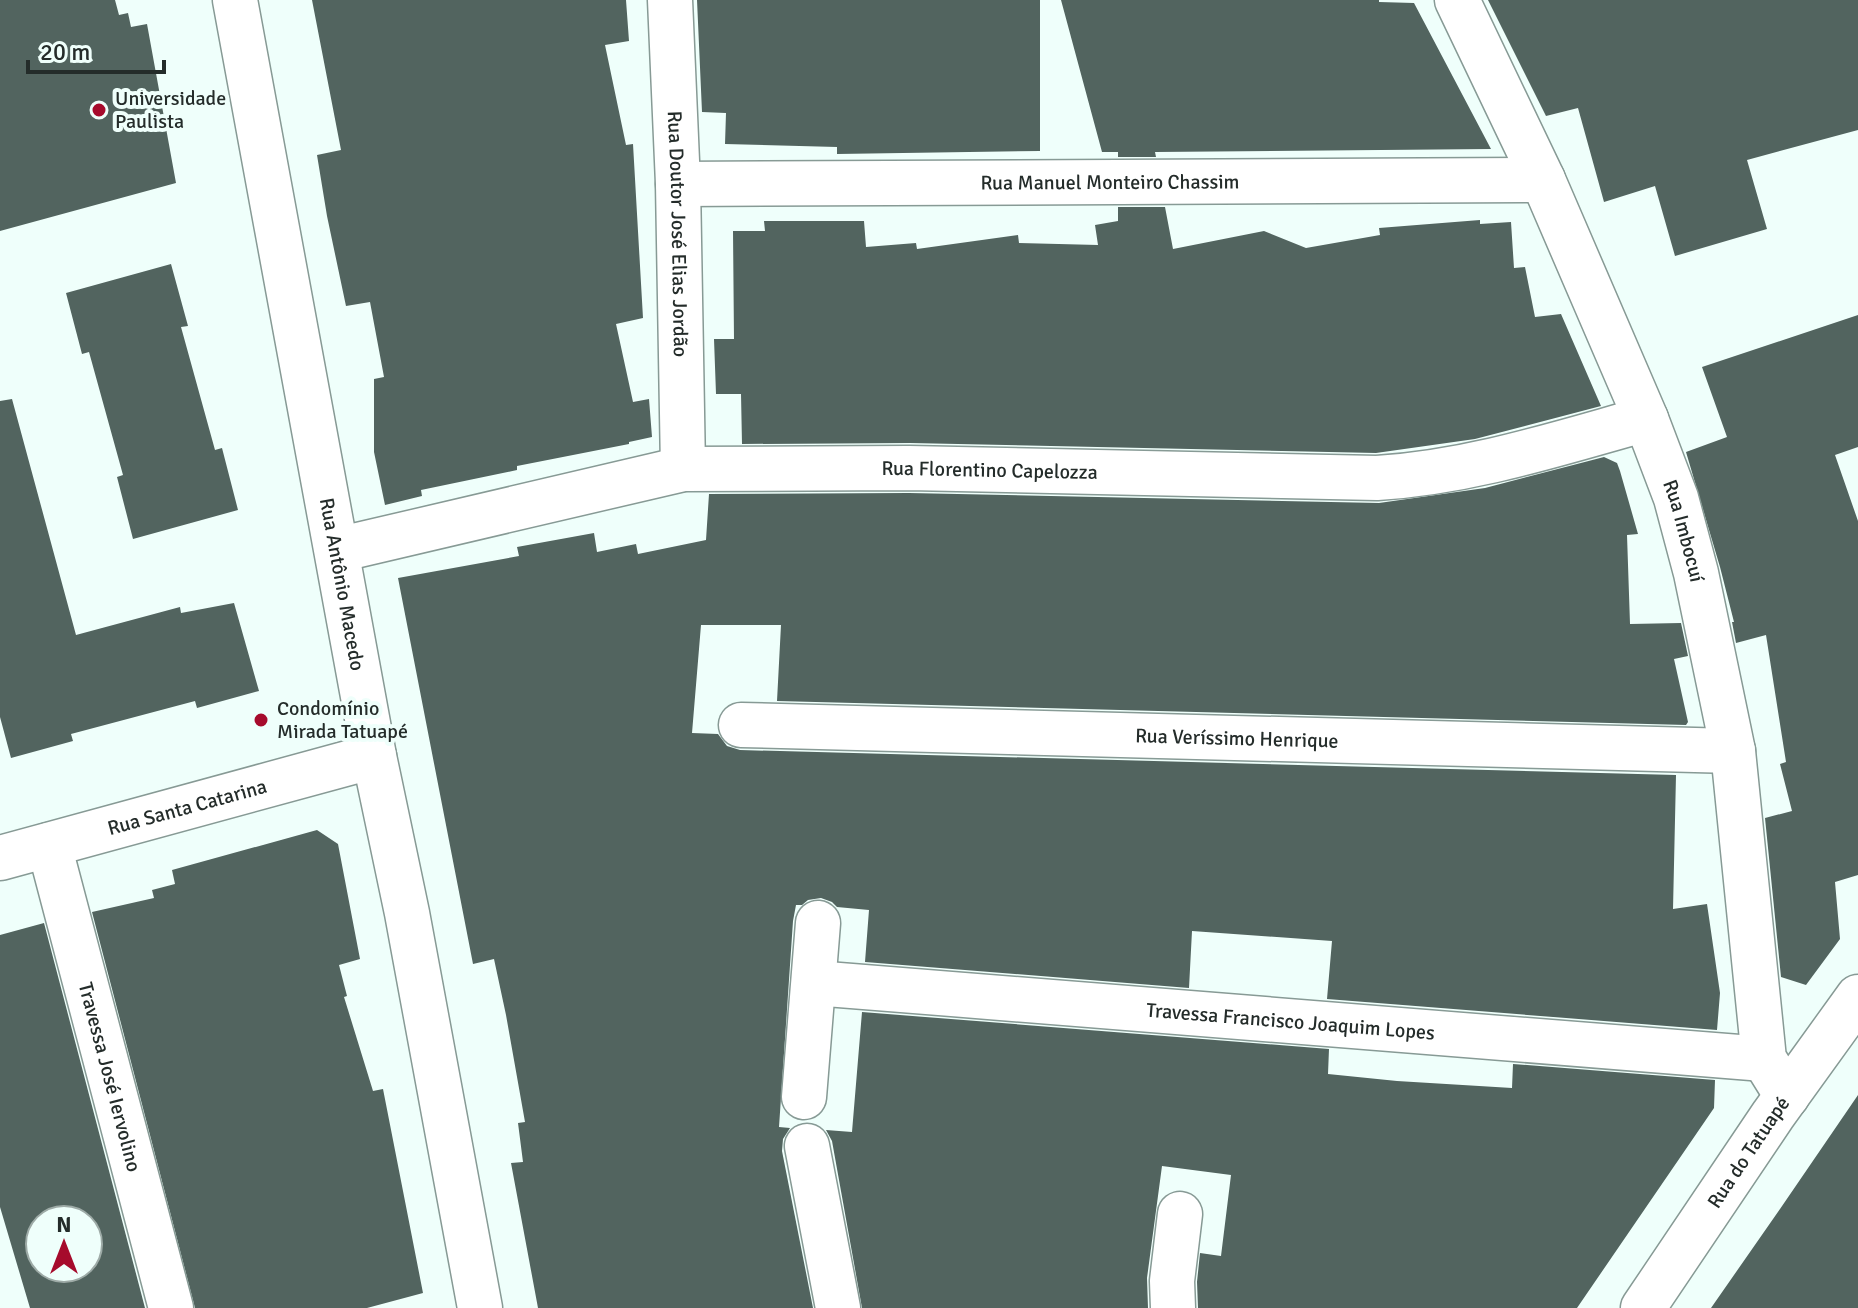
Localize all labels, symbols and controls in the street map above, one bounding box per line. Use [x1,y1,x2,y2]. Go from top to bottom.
scale bar [28,24,164,74]
text: 20 m [40,37,90,67]
place label: Universidade Paulista [115,86,226,134]
marker: Universidade Paulista [90,101,108,119]
street label: Rua Doutor José Elias Jordão [662,110,693,357]
street label: Rua Manuel Monteiro Chassim [980,169,1240,196]
street label: Rua Florentino Capelozza [881,456,1098,485]
street label: Rua Imbocuí [1657,476,1710,585]
street label: Rua Antônio Macedo [314,496,370,673]
place label: Condomínio Mirada Tatuapé [277,696,408,744]
marker: Condomínio Mirada Tatuapé [252,711,270,729]
street label: Rua Veríssimo Henrique [1135,723,1339,754]
street label: Rua Santa Catarina [105,774,270,841]
street label: Travessa José Iervolino [73,980,147,1175]
street label: Travessa Francisco Joaquim Lopes [1145,998,1436,1046]
street label: Rua do Tatuapé [1702,1092,1795,1213]
north arrow [24,1204,104,1284]
text: N [56,1211,72,1238]

